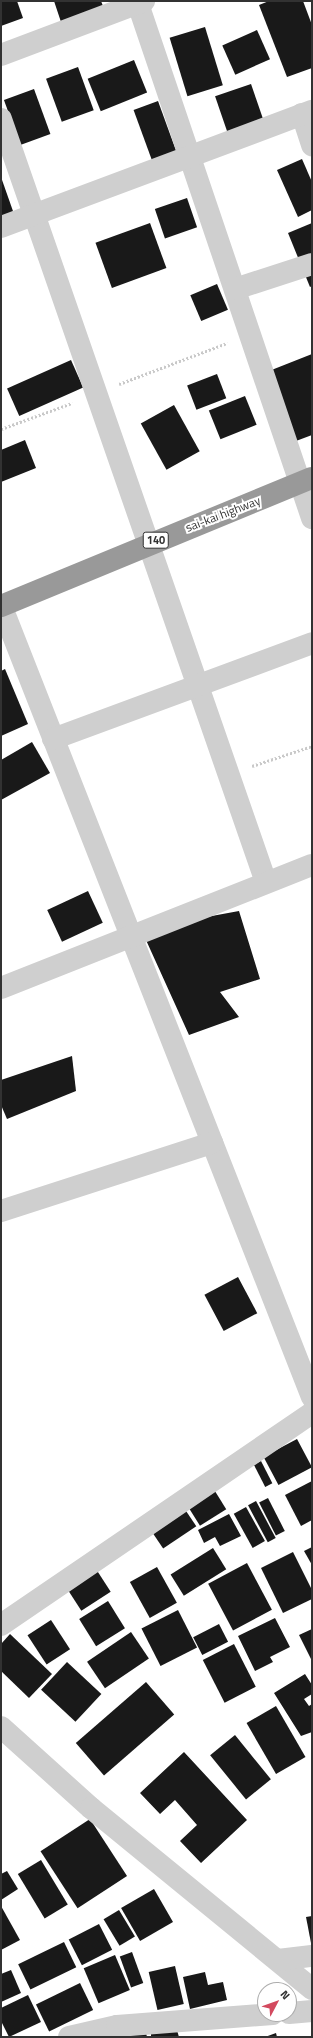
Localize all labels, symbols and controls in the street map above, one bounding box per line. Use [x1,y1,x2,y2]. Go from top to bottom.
street label: sai-kai highway [184,493,262,535]
road number: 140 [142,531,170,549]
north arrow [257,1982,297,2022]
text: N [277,1987,294,2003]

